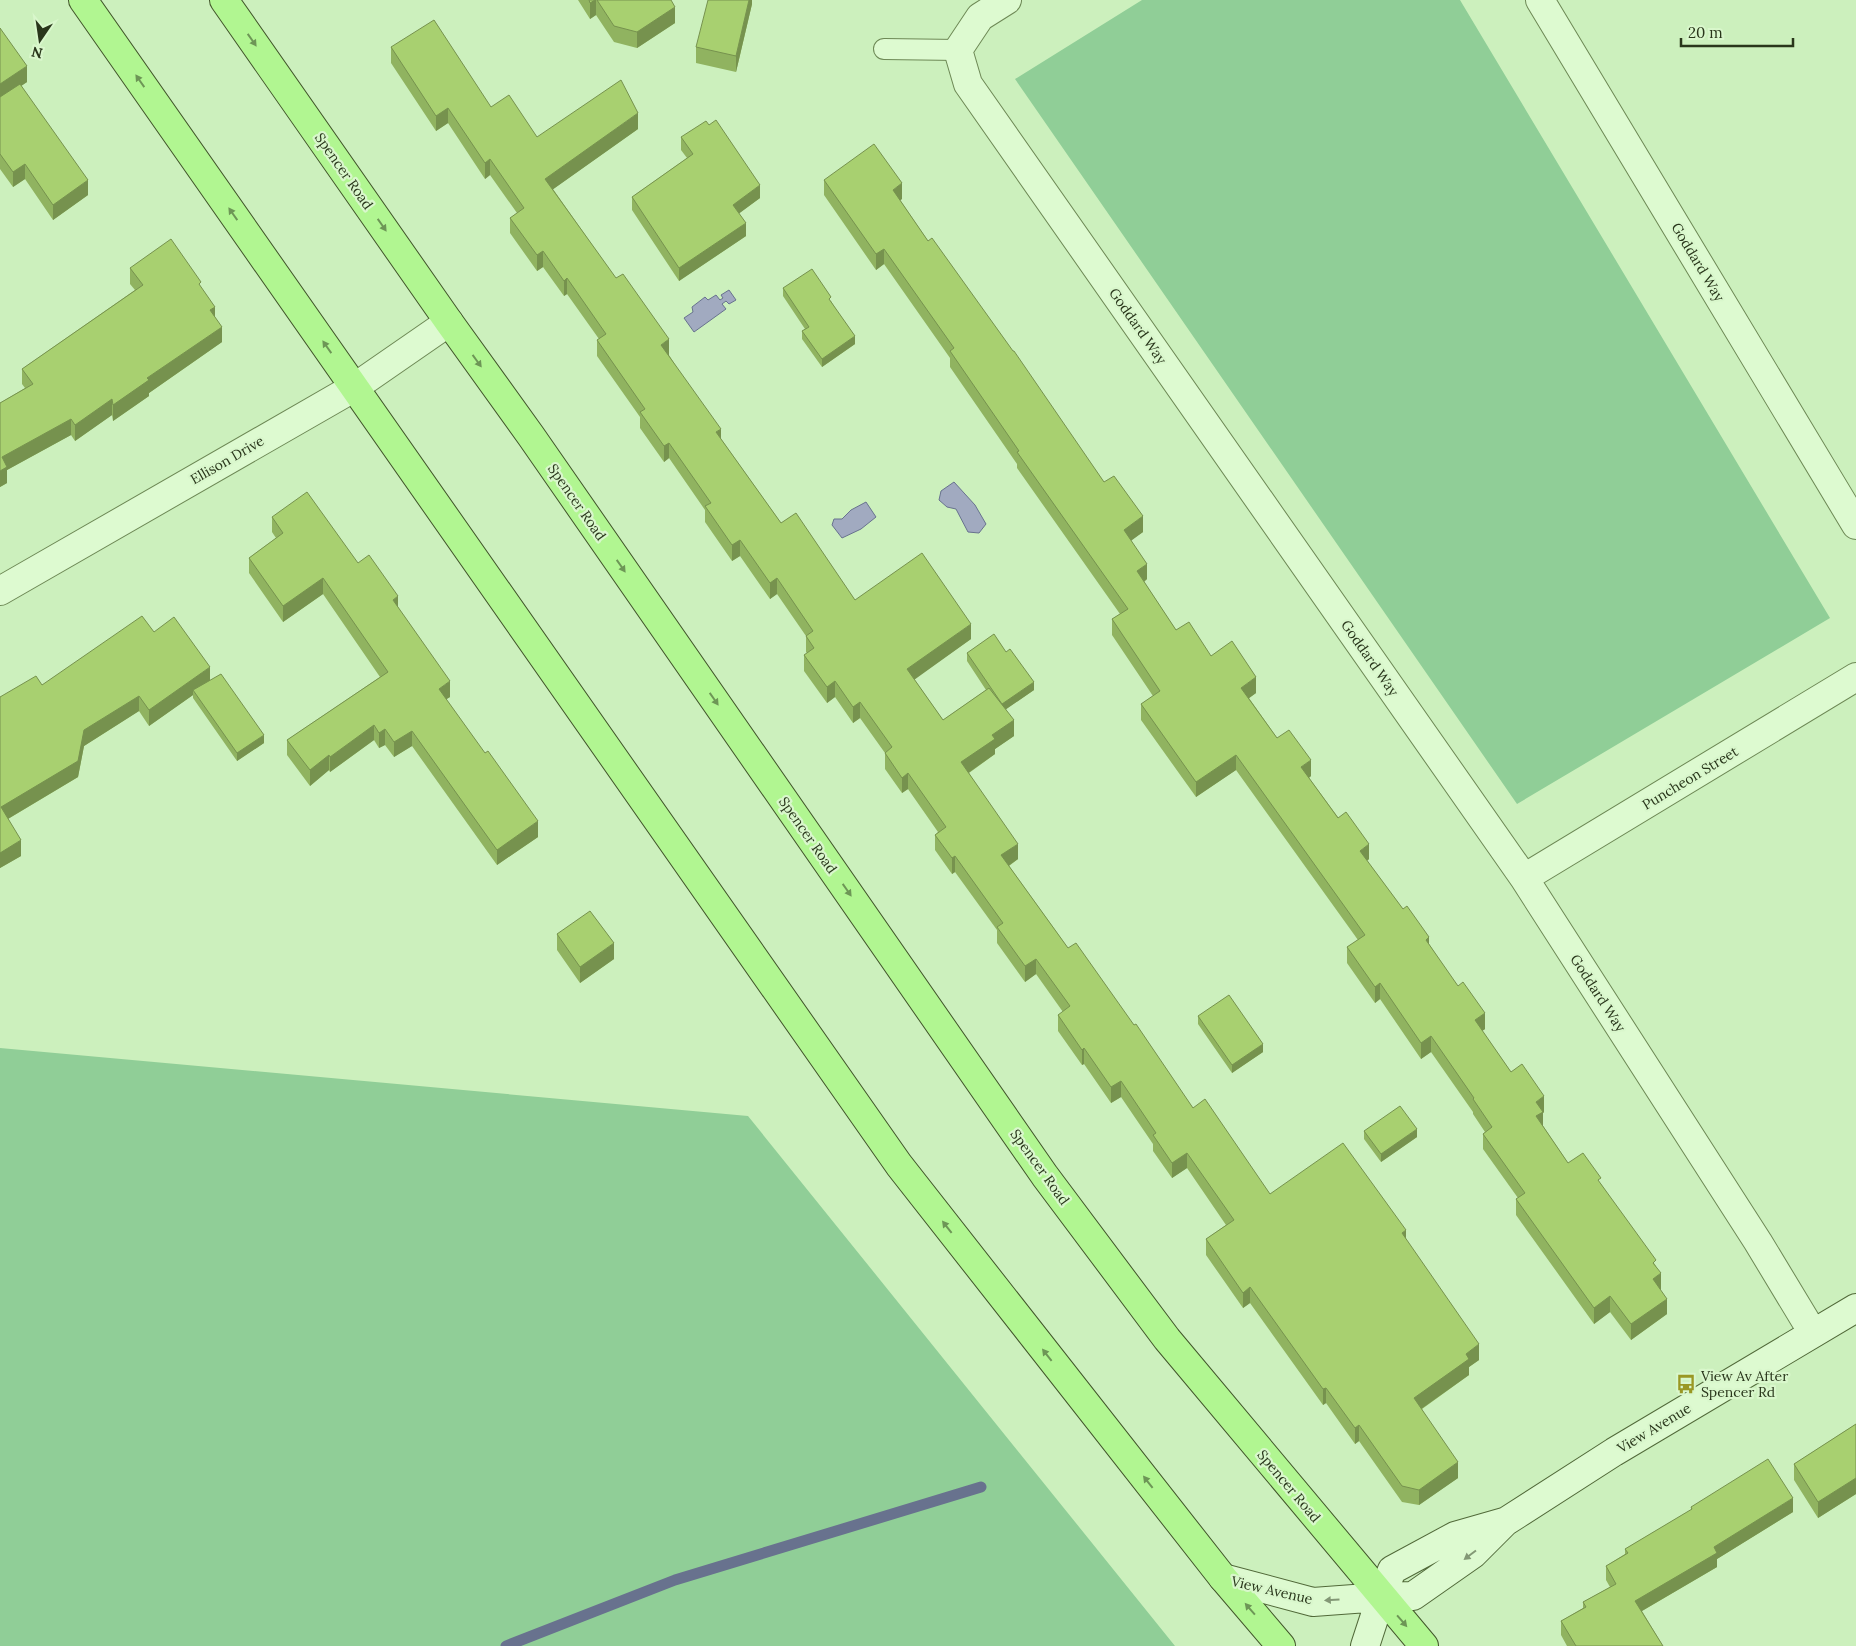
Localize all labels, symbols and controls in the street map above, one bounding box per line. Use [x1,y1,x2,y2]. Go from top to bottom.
north arrow [15,15,65,65]
scale bar [1681,15,1794,47]
text: 20 m [1688,23,1723,42]
one-way arrow [247,33,257,47]
text: N [30,43,44,63]
one-way arrow [135,74,145,88]
street label: Spencer Road [311,129,377,213]
one-way arrow [228,207,238,221]
one-way arrow [377,218,387,232]
street label: Goddard Way [1667,219,1729,305]
street label: Goddard Way [1105,285,1171,368]
one-way arrow [322,340,332,354]
one-way arrow [472,354,483,367]
street label: Ellison Drive [187,431,267,488]
street label: Spencer Road [544,460,610,544]
one-way arrow [616,559,626,573]
street label: Goddard Way [1337,617,1403,700]
one-way arrow [709,692,719,706]
street label: Puncheon Street [1639,742,1742,814]
street label: Spencer Road [775,793,841,877]
one-way arrow [842,883,852,897]
street label: Goddard Way [1566,951,1630,1036]
street label: Spencer Road [1006,1126,1074,1208]
one-way arrow [942,1221,953,1234]
one-way arrow [1042,1348,1053,1361]
place label: View Av After Spencer Rd [1700,1367,1788,1401]
bus stop icon: View Av After Spencer Rd [1675,1373,1697,1395]
street label: View Avenue [1613,1399,1694,1458]
street label: Spencer Road [1253,1446,1325,1526]
one-way arrow [1142,1476,1153,1489]
one-way arrow [1464,1550,1477,1561]
street label: View Avenue [1229,1572,1315,1608]
one-way arrow [1324,1597,1340,1605]
one-way arrow [1244,1603,1255,1616]
one-way arrow [1397,1615,1408,1628]

